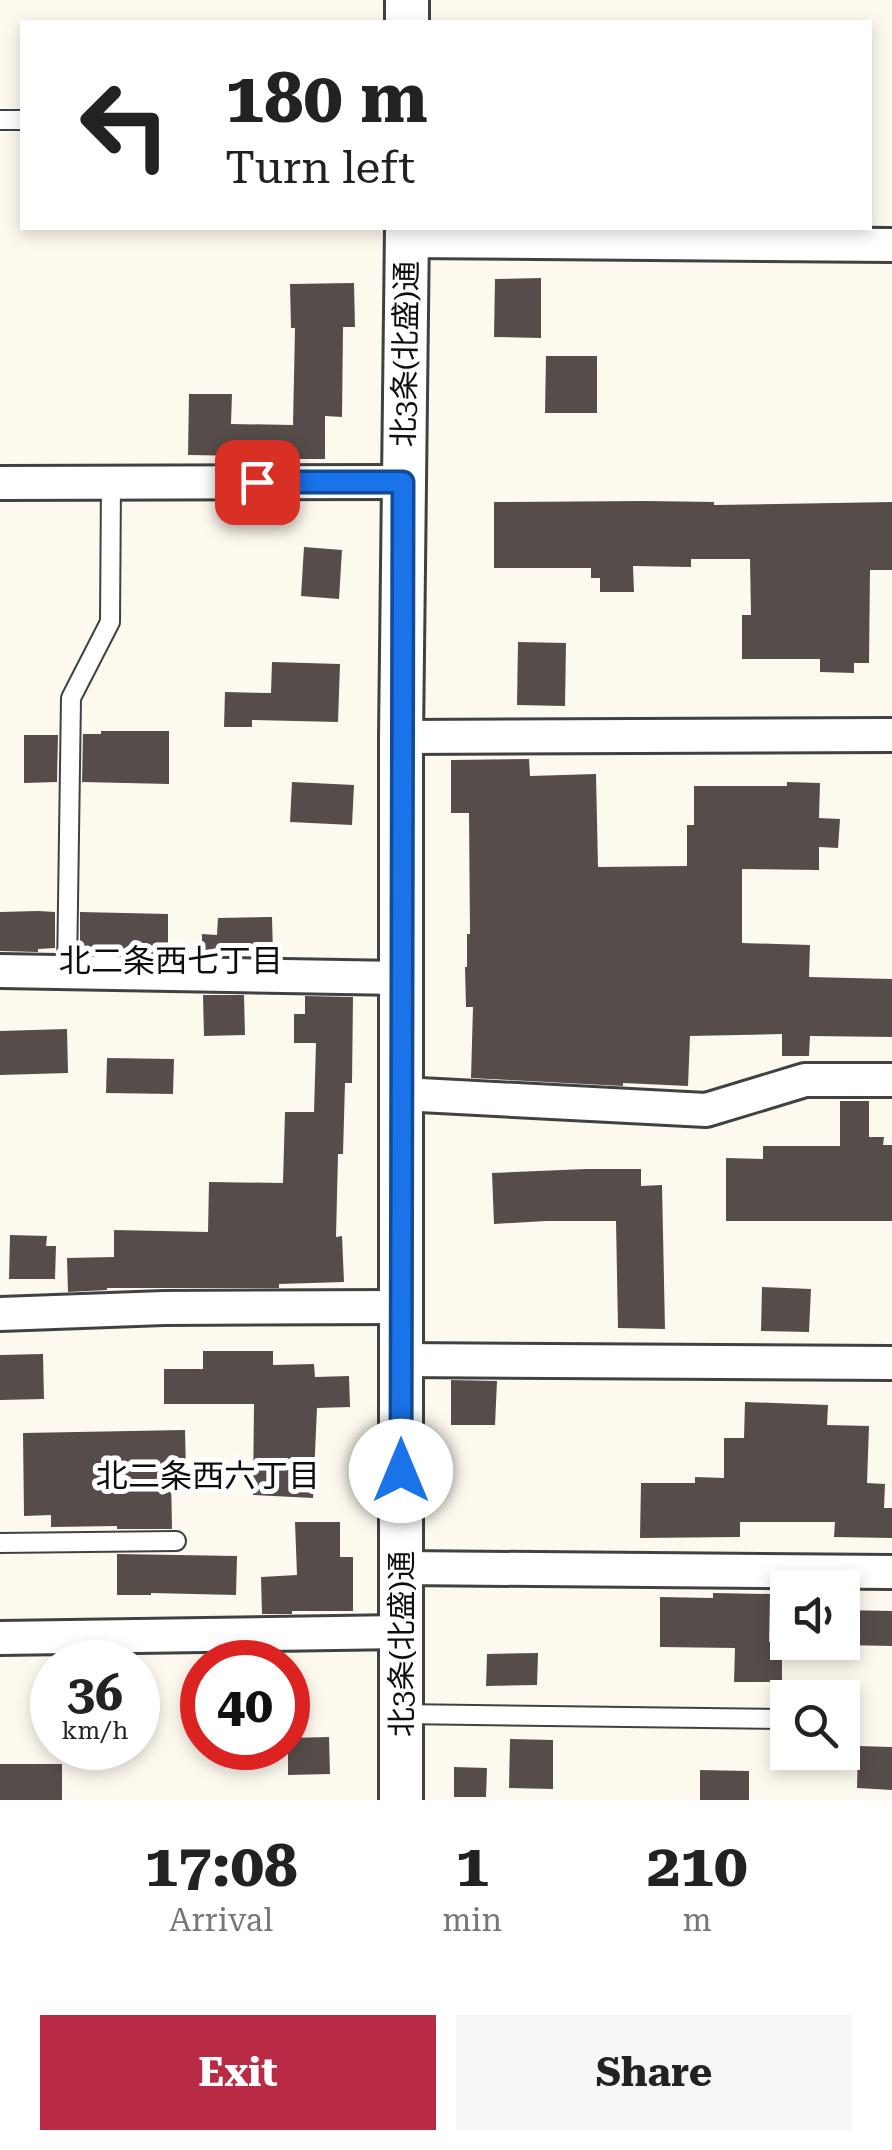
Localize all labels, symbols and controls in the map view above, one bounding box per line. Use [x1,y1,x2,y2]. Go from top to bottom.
text: 180 m [225,57,428,139]
icon: left [60,60,190,190]
text: Turn left [225,141,415,194]
street label: 北3条(北盛)通 [386,260,424,448]
pin [215,440,300,525]
icon: arrive [230,455,285,510]
district label: 北二条西七丁目 [59,942,283,980]
position arrow [349,1419,453,1523]
district label: 北二条西六丁目 [96,1457,320,1495]
street label: 北3条(北盛)通 [384,1551,419,1737]
map controls [770,1570,860,1770]
button: sound [770,1570,860,1660]
speed limit sign: 40 [180,1640,310,1770]
text: 36 [67,1664,123,1722]
button: search [770,1680,860,1770]
text: km/h [62,1716,128,1745]
text: 17:08 [144,1830,298,1901]
text: 1 [455,1830,489,1901]
text: 210 [647,1830,748,1901]
text: Arrival [169,1901,273,1939]
text: min [442,1901,502,1939]
text: m [683,1901,712,1939]
button: Exit [40,2015,436,2130]
button: Share [456,2015,852,2130]

